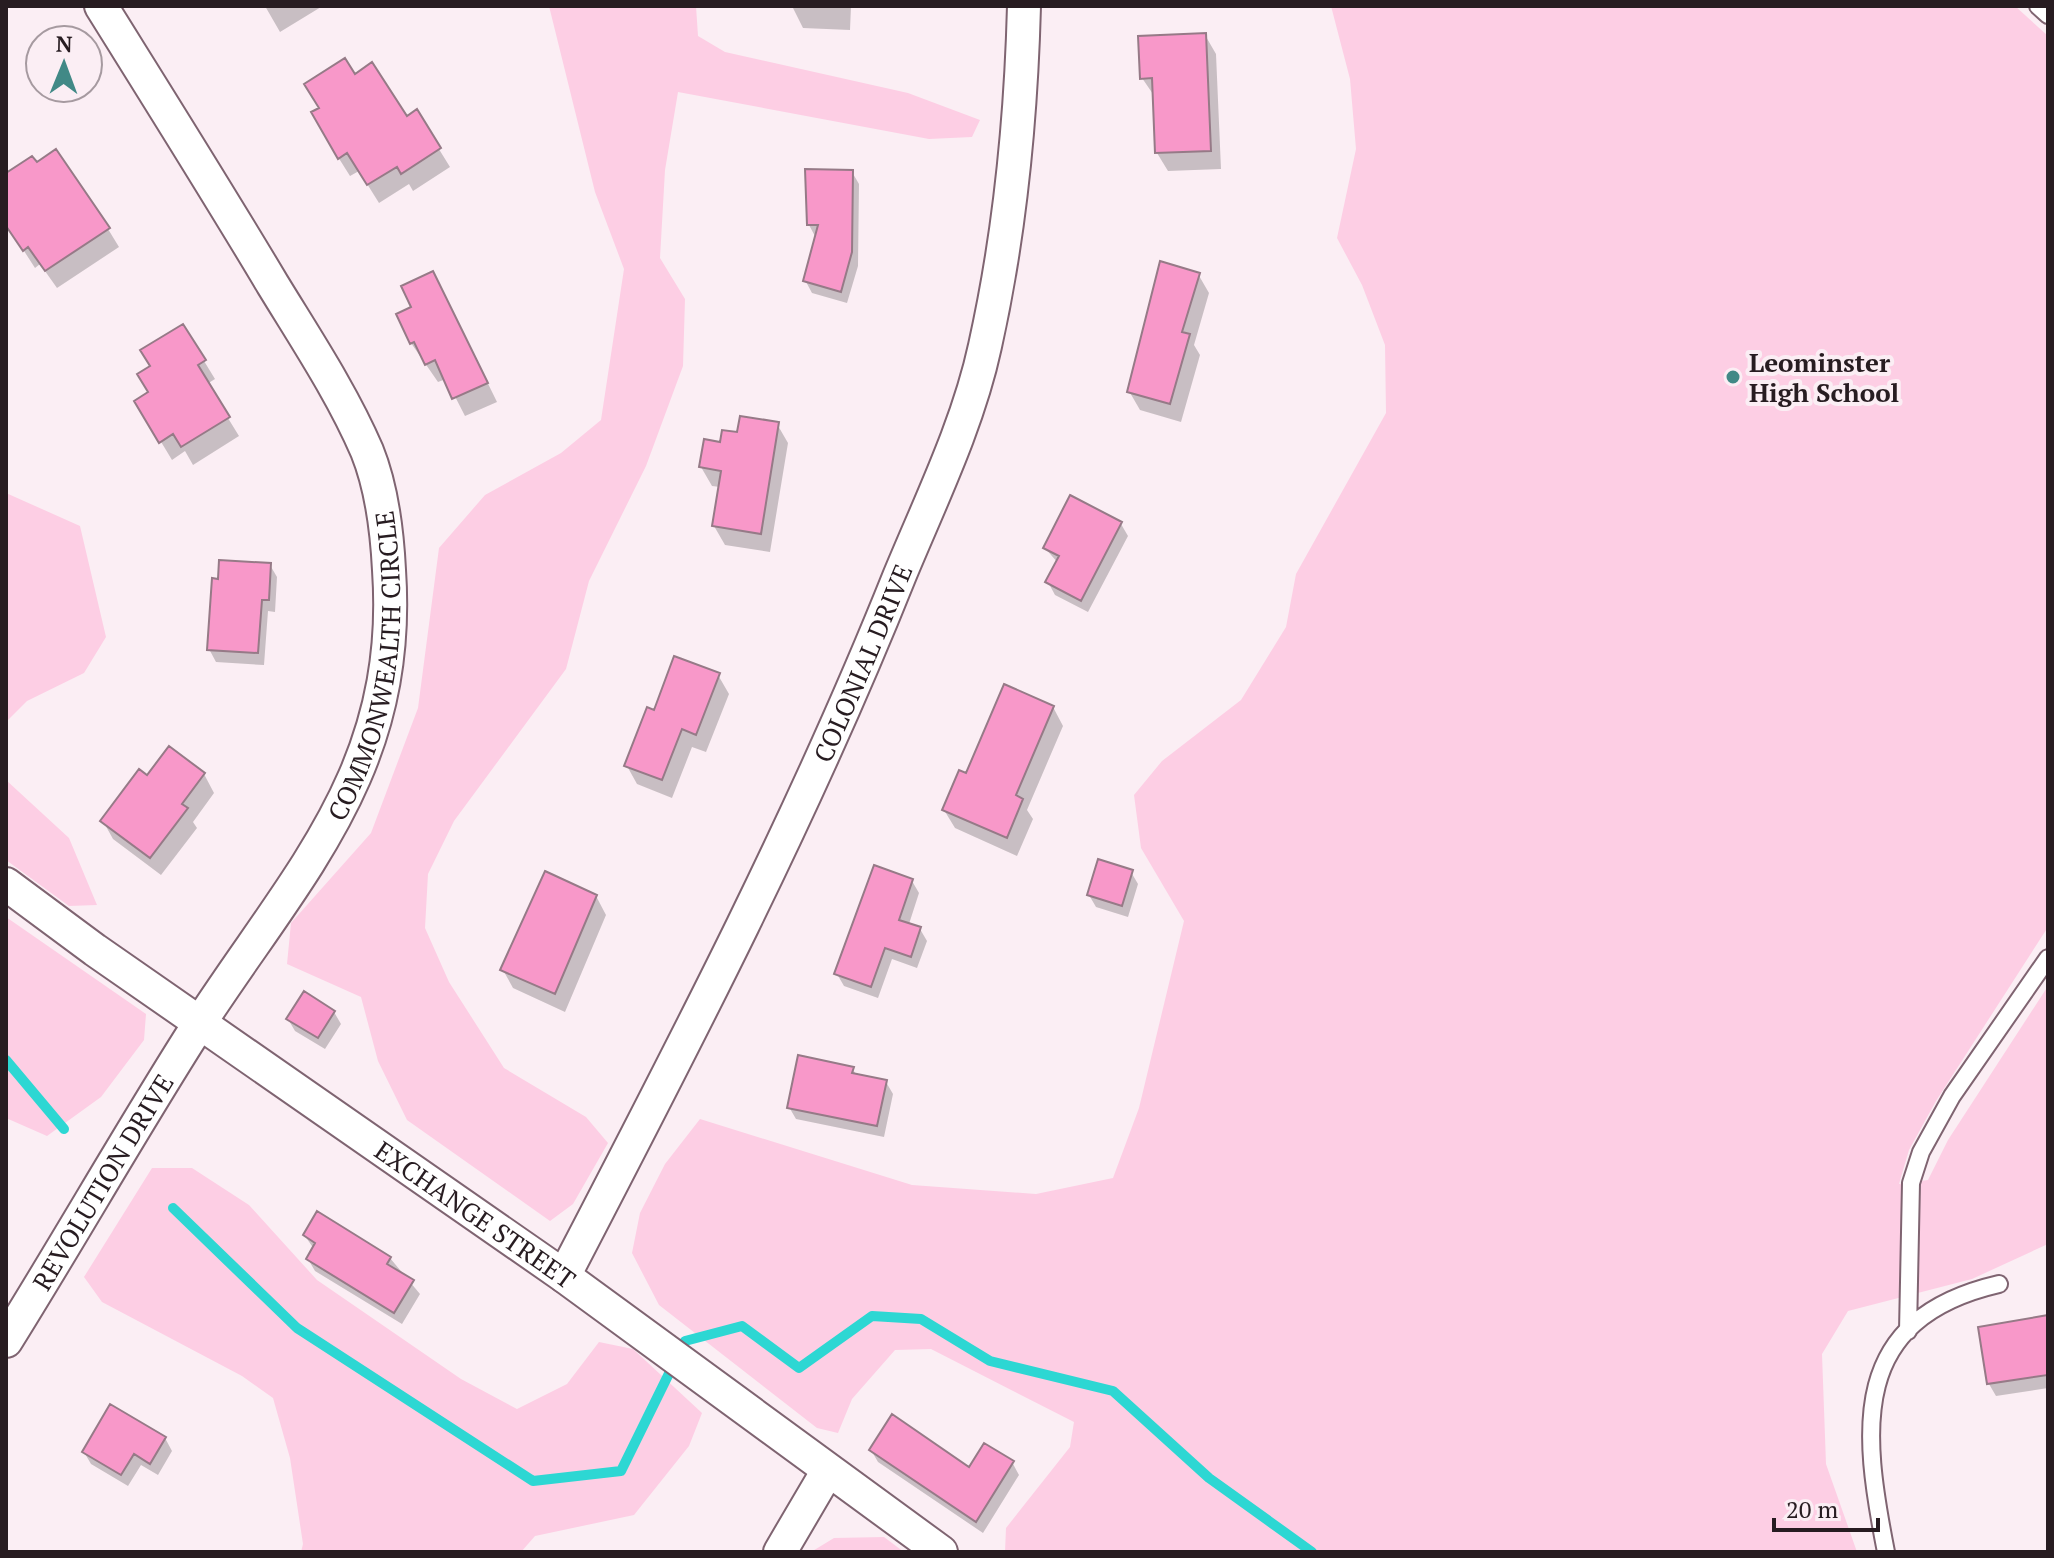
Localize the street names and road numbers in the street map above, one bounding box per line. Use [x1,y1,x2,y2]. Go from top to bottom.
street label: COMMONWEALTH CIRCLE [319,509,407,826]
street label: COLONIAL DRIVE [805,559,919,767]
street label: REVOLUTION DRIVE [24,1068,181,1296]
street label: EXCHANGE STREET [369,1133,582,1296]

